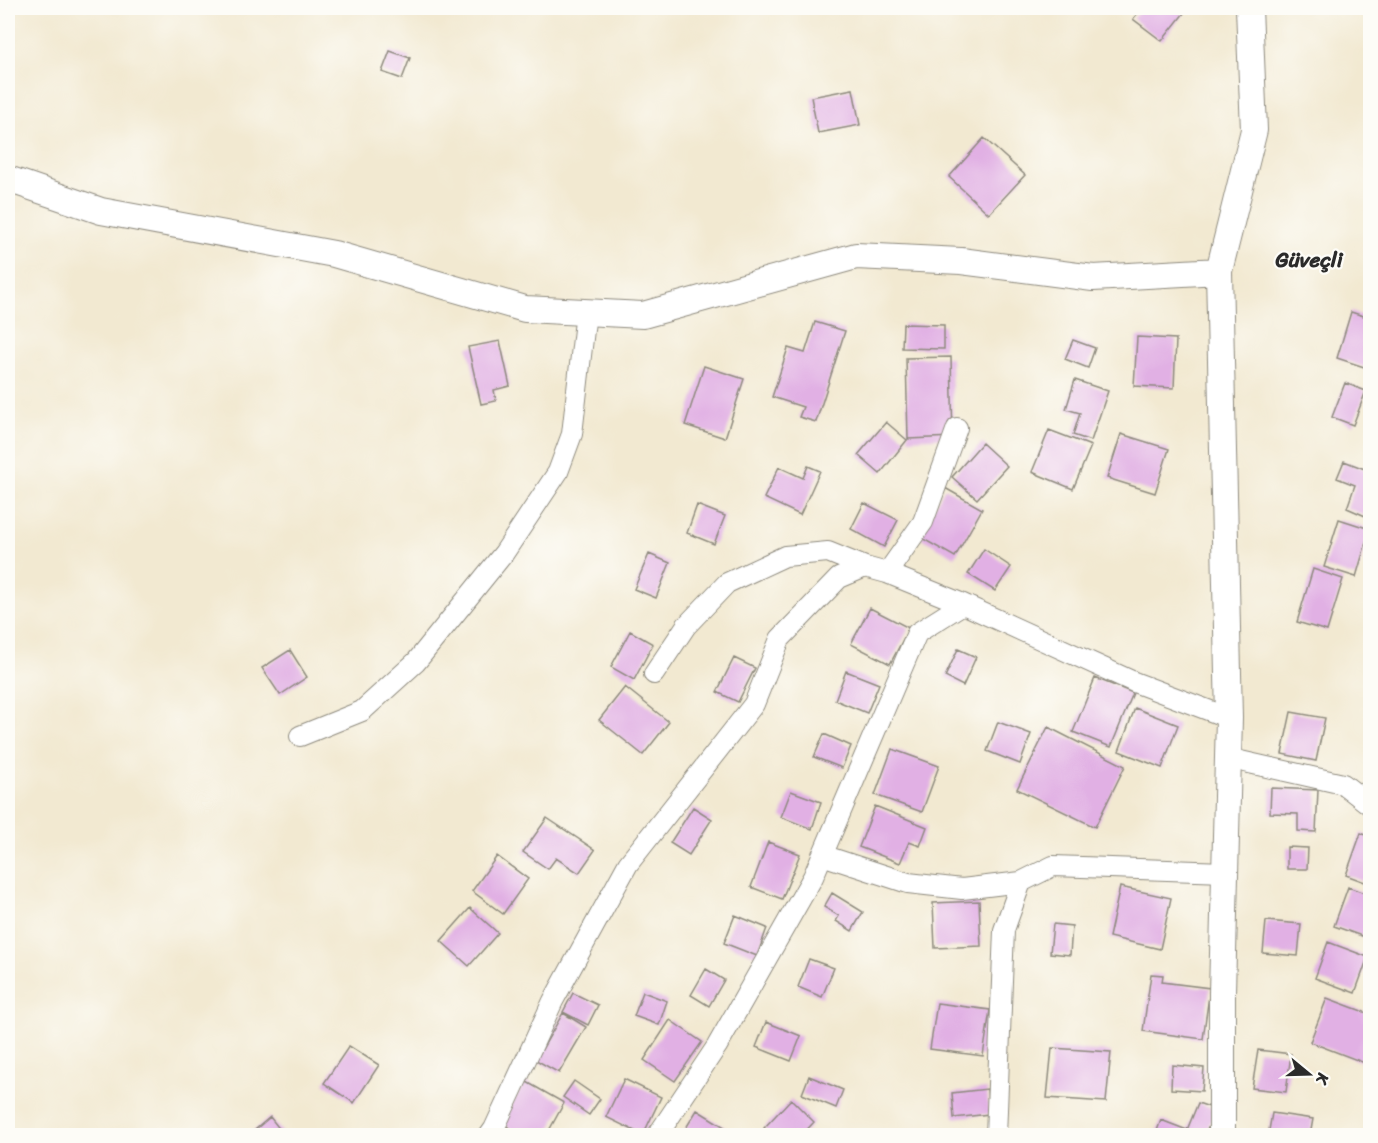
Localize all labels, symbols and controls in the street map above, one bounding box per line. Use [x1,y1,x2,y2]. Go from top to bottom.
district label: Güveçli [1274,241,1344,279]
north arrow [1279,1044,1339,1104]
text: K [1307,1068,1338,1089]

